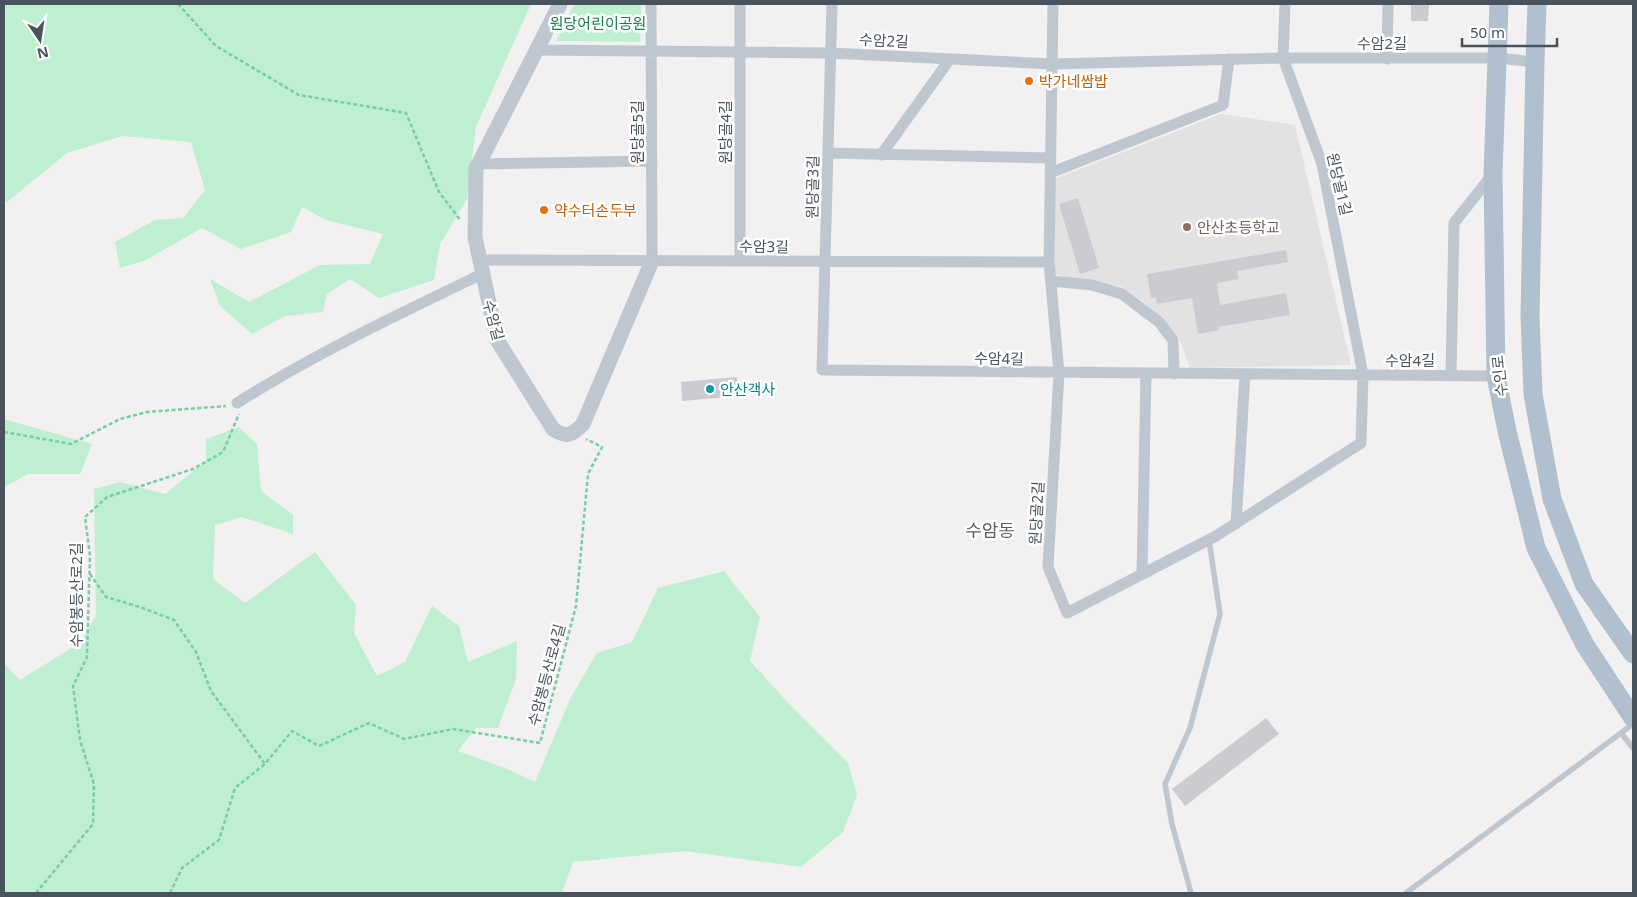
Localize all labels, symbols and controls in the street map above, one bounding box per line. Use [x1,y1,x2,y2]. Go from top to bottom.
park label: 원당어린이공원 [550,13,646,33]
north arrow [15,15,65,65]
scale bar [1462,15,1557,47]
text: 50 m [1470,22,1505,42]
street label: 수암2길 [859,29,909,51]
street label: 수암2길 [1357,33,1407,53]
text: N [35,43,51,64]
place label: 박가네쌈밥 [1039,71,1108,91]
marker: 박가네쌈밥 [1023,75,1035,87]
street label: 원당골5길 [627,100,647,164]
street label: 원당골4길 [715,100,735,164]
street label: 원당골1길 [1323,151,1357,217]
street label: 원당골3길 [801,155,823,219]
place label: 약수터손두부 [554,200,637,220]
marker: 약수터손두부 [538,204,550,216]
place label: 안산초등학교 [1197,217,1280,237]
marker: 안산초등학교 [1181,221,1193,233]
street label: 수암3길 [739,236,789,256]
street label: 수암길 [479,297,509,343]
street label: 수암4길 [974,348,1024,368]
street label: 수암4길 [1385,350,1435,370]
street label: 수인로 [1487,354,1511,398]
place label: 안산객사 [720,379,775,399]
marker: 안산객사 [704,383,716,395]
street label: 원당골2길 [1024,481,1048,545]
district label: 수암동 [965,518,1015,542]
street label: 수암봉등산로2길 [66,542,86,648]
street label: 수암봉등산로4길 [523,622,569,728]

